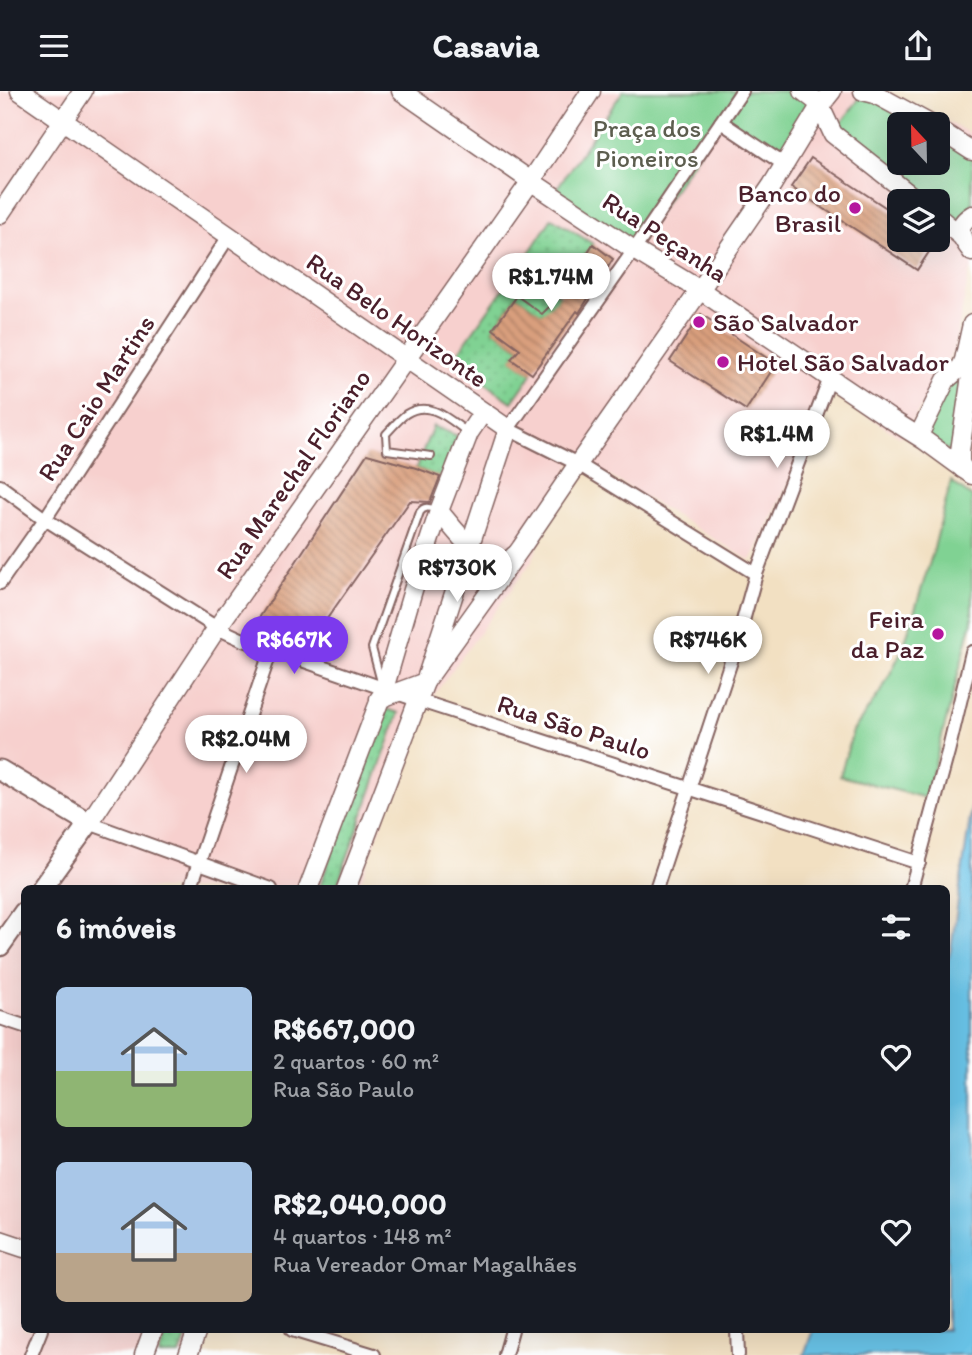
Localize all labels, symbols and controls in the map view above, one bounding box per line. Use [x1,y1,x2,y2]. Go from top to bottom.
icon: menu [35,27,73,65]
text: Casavia [433,27,539,65]
icon: share [899,27,937,65]
park label: Praça dos Pioneiros [593,112,701,174]
north arrow [887,112,950,175]
map controls [887,112,950,252]
place label: Banco do Brasil [738,177,841,239]
street label: Rua Peçanha [596,185,734,289]
button: layers [887,189,950,252]
marker: Banco do Brasil [847,200,863,216]
street label: Rua Belo Horizonte [300,246,494,394]
pin: R$1.74M [486,253,616,313]
text: R$1.74M [508,262,594,290]
place label: São Salvador [713,306,859,338]
street label: Rua Caio Martins [30,309,162,487]
marker: São Salvador [691,314,707,330]
place label: Hotel São Salvador [737,346,949,378]
marker: Hotel São Salvador [715,354,731,370]
street label: Rua Marechal Floriano [208,363,378,585]
pin: R$1.4M [720,411,834,470]
text: R$1.4M [740,419,814,447]
pin: R$730K [400,545,514,604]
text: R$730K [418,553,496,581]
place label: Feira da Paz [851,603,924,665]
pin: R$667K [237,617,351,676]
pin: R$746K [651,617,765,676]
text: R$667K [256,625,332,653]
text: R$746K [669,625,747,653]
marker: Feira da Paz [930,626,946,642]
street label: Rua São Paulo [493,687,655,767]
pin: R$2.04M [181,715,311,775]
text: R$2.04M [201,724,291,752]
icon: filters [877,908,915,946]
text: 6 imóveis [56,909,176,946]
text: R$667,000 [273,1010,416,1047]
icon: home [112,1015,196,1099]
icon: heart [877,1038,915,1076]
text: 2 quartos · 60 m² [273,1047,439,1075]
text: Rua São Paulo [273,1075,414,1103]
text: R$2,040,000 [273,1185,447,1222]
icon: home [112,1190,196,1274]
icon: heart [877,1213,915,1251]
text: 4 quartos · 148 m² [273,1222,452,1250]
text: Rua Vereador Omar Magalhães [273,1250,577,1278]

